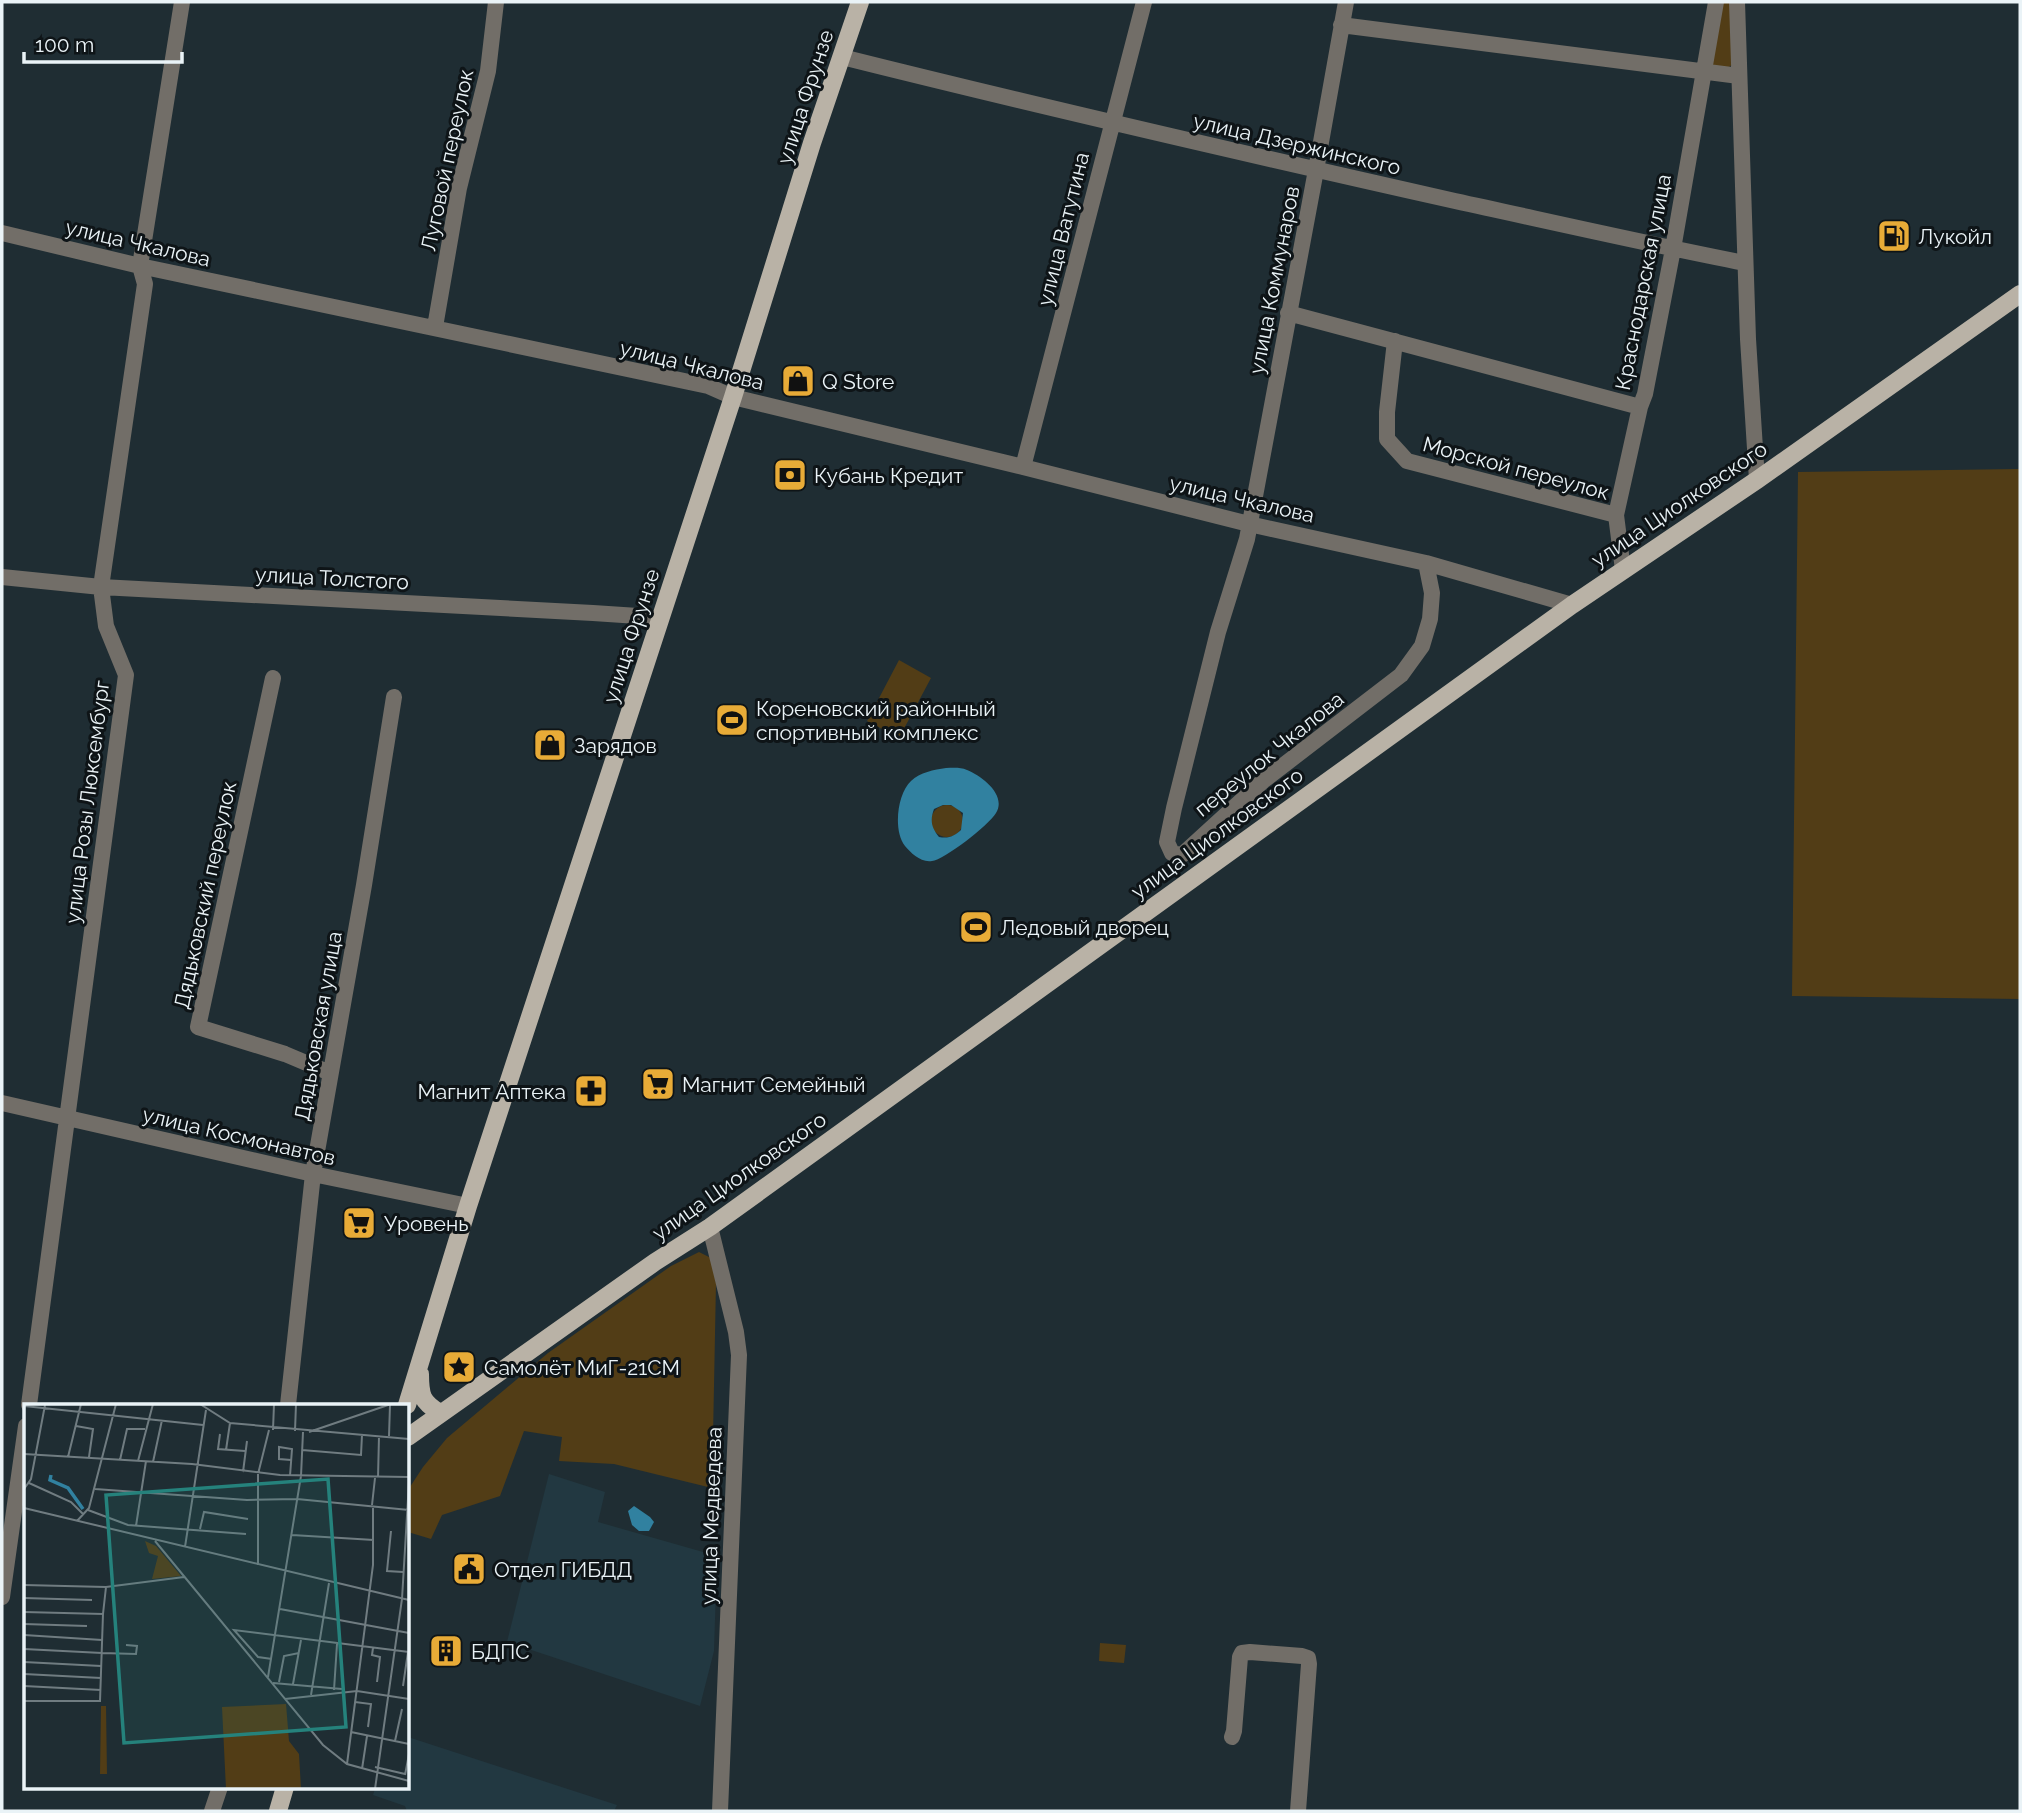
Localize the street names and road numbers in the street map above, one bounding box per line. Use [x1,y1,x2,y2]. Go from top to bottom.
street label: улица Фрунзе [771,27,839,167]
street label: Луговой переулок [416,67,478,253]
street label: улица Дзержинского [1191,108,1403,180]
street label: улица Ватутина [1032,150,1094,308]
street label: Краснодарская улица [1610,172,1676,392]
street label: улица Коммунаров [1243,184,1305,376]
street label: улица Чкалова [63,214,213,272]
street label: улица Чкалова [617,335,767,395]
street label: Морской переулок [1420,431,1612,505]
street label: улица Циолковского [1586,436,1772,572]
street label: улица Чкалова [1167,470,1317,528]
street label: улица Толстого [254,561,410,595]
street label: улица Фрунзе [597,566,665,706]
street label: улица Розы Люксембург [60,678,114,925]
street label: переулок Чкалова [1190,686,1348,822]
street label: улица Циолковского [1126,762,1308,904]
street label: Дядьковский переулок [169,779,241,1011]
street label: Дядьковская улица [289,929,347,1123]
street label: улица Космонавтов [140,1102,338,1170]
street label: улица Циолковского [647,1107,831,1245]
street label: улица Медведева [695,1426,727,1606]

